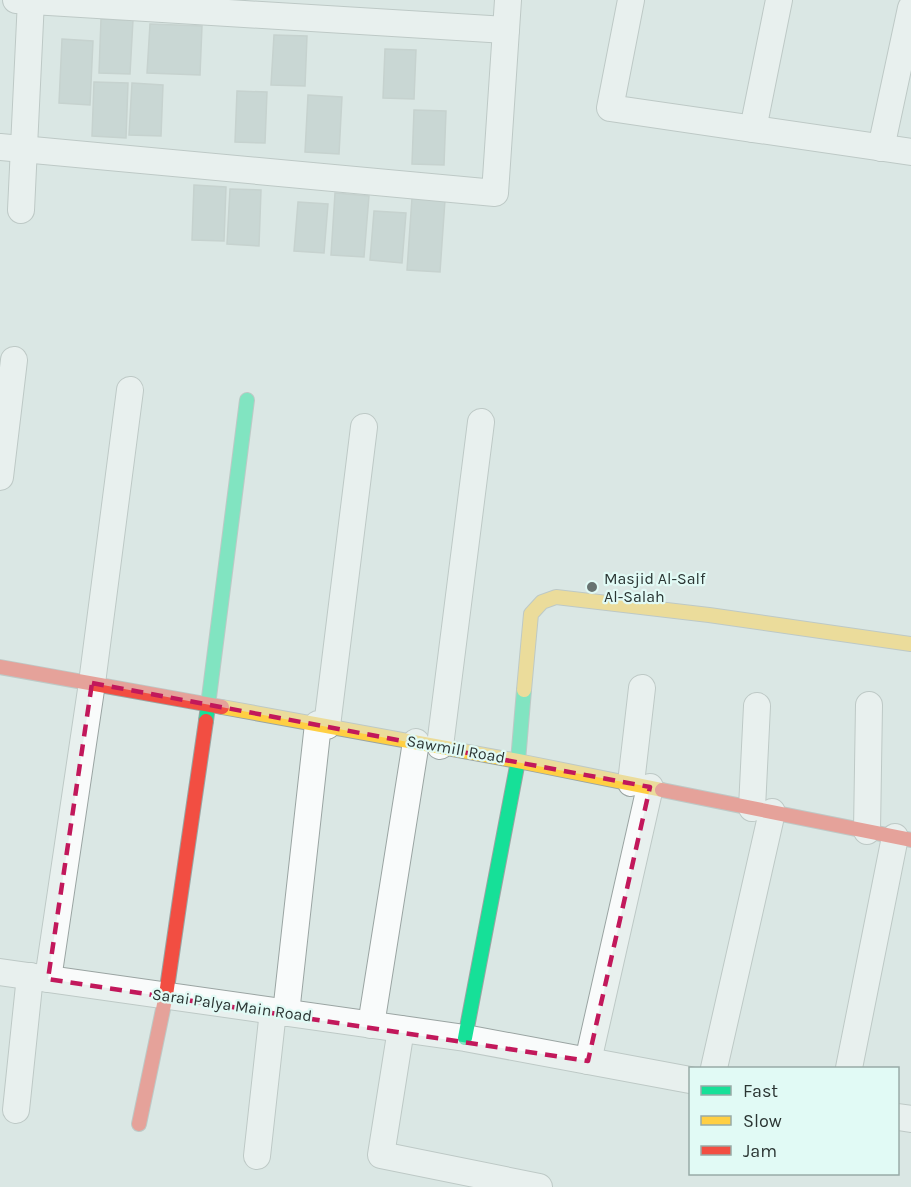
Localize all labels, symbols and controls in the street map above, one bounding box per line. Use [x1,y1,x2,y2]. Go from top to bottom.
place label: Masjid Al-Salf Al-Salah [604,569,706,606]
marker: Masjid Al-Salf Al-Salah [585,580,599,594]
street label: Sawmill Road [405,731,507,767]
street label: Sarai Palya Main Road [151,984,313,1026]
legend [689,1067,899,1175]
text: Fast [743,1080,778,1102]
text: Slow [743,1110,782,1132]
text: Jam [743,1140,777,1162]

